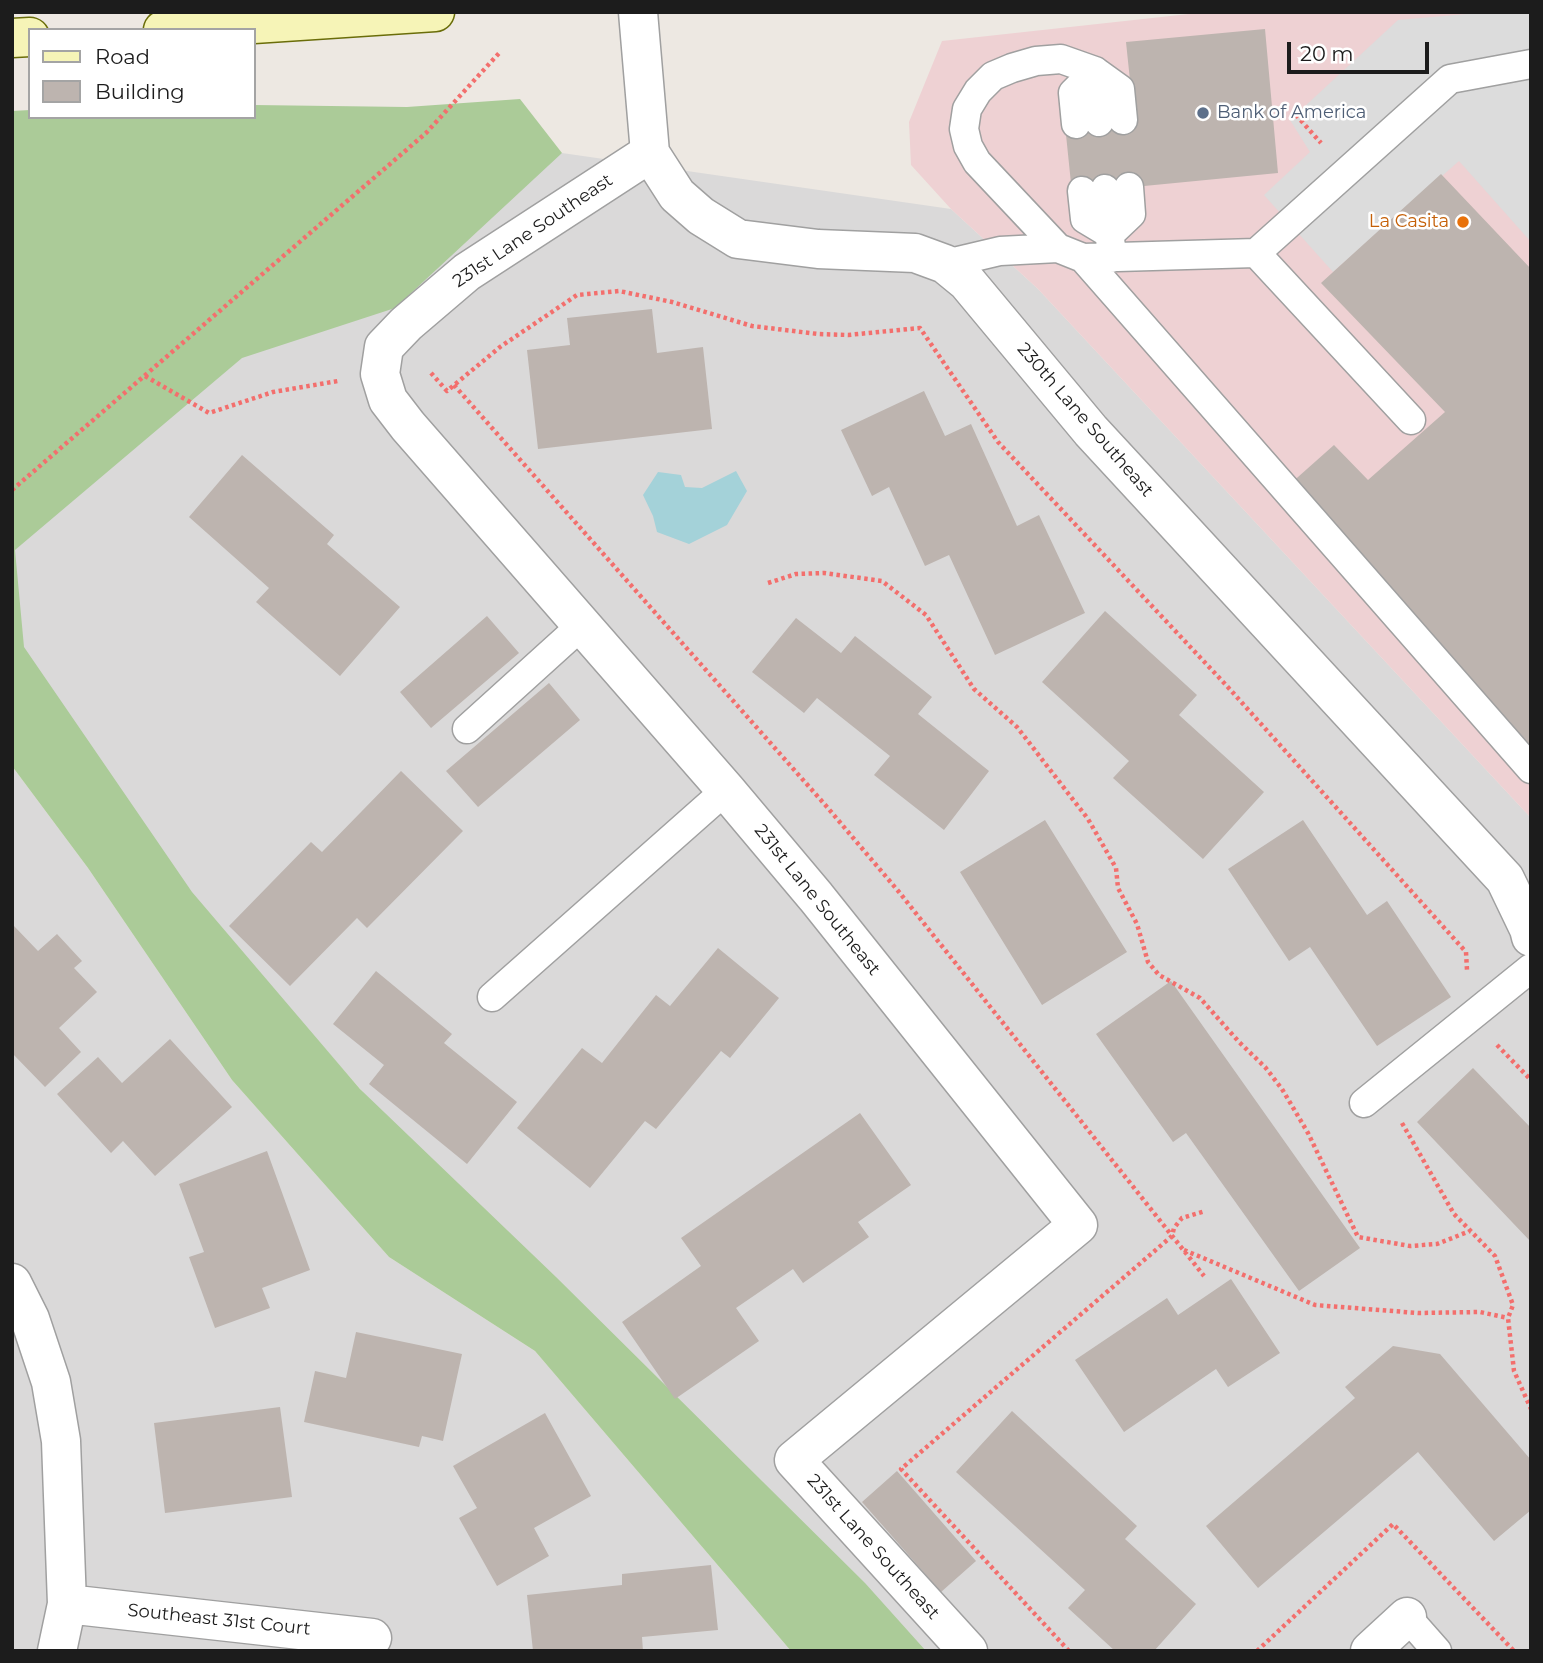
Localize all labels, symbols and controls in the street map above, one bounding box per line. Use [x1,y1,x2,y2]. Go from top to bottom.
legend [28,28,256,119]
scale bar [1291,28,1433,72]
text: 20 m [1300,41,1354,66]
text: Road [95,44,150,69]
text: Building [95,79,185,104]
place label: Bank of America [1217,102,1366,124]
marker: Bank of America [1195,105,1211,121]
street label: 231st Lane Southeast [449,170,617,292]
place label: La Casita [1369,211,1449,233]
marker: La Casita [1455,214,1471,230]
street label: 230th Lane Southeast [1012,339,1158,501]
street label: 231st Lane Southeast [749,820,885,980]
street label: 231st Lane Southeast [802,1470,944,1624]
street label: Southeast 31st Court [126,1600,312,1640]

